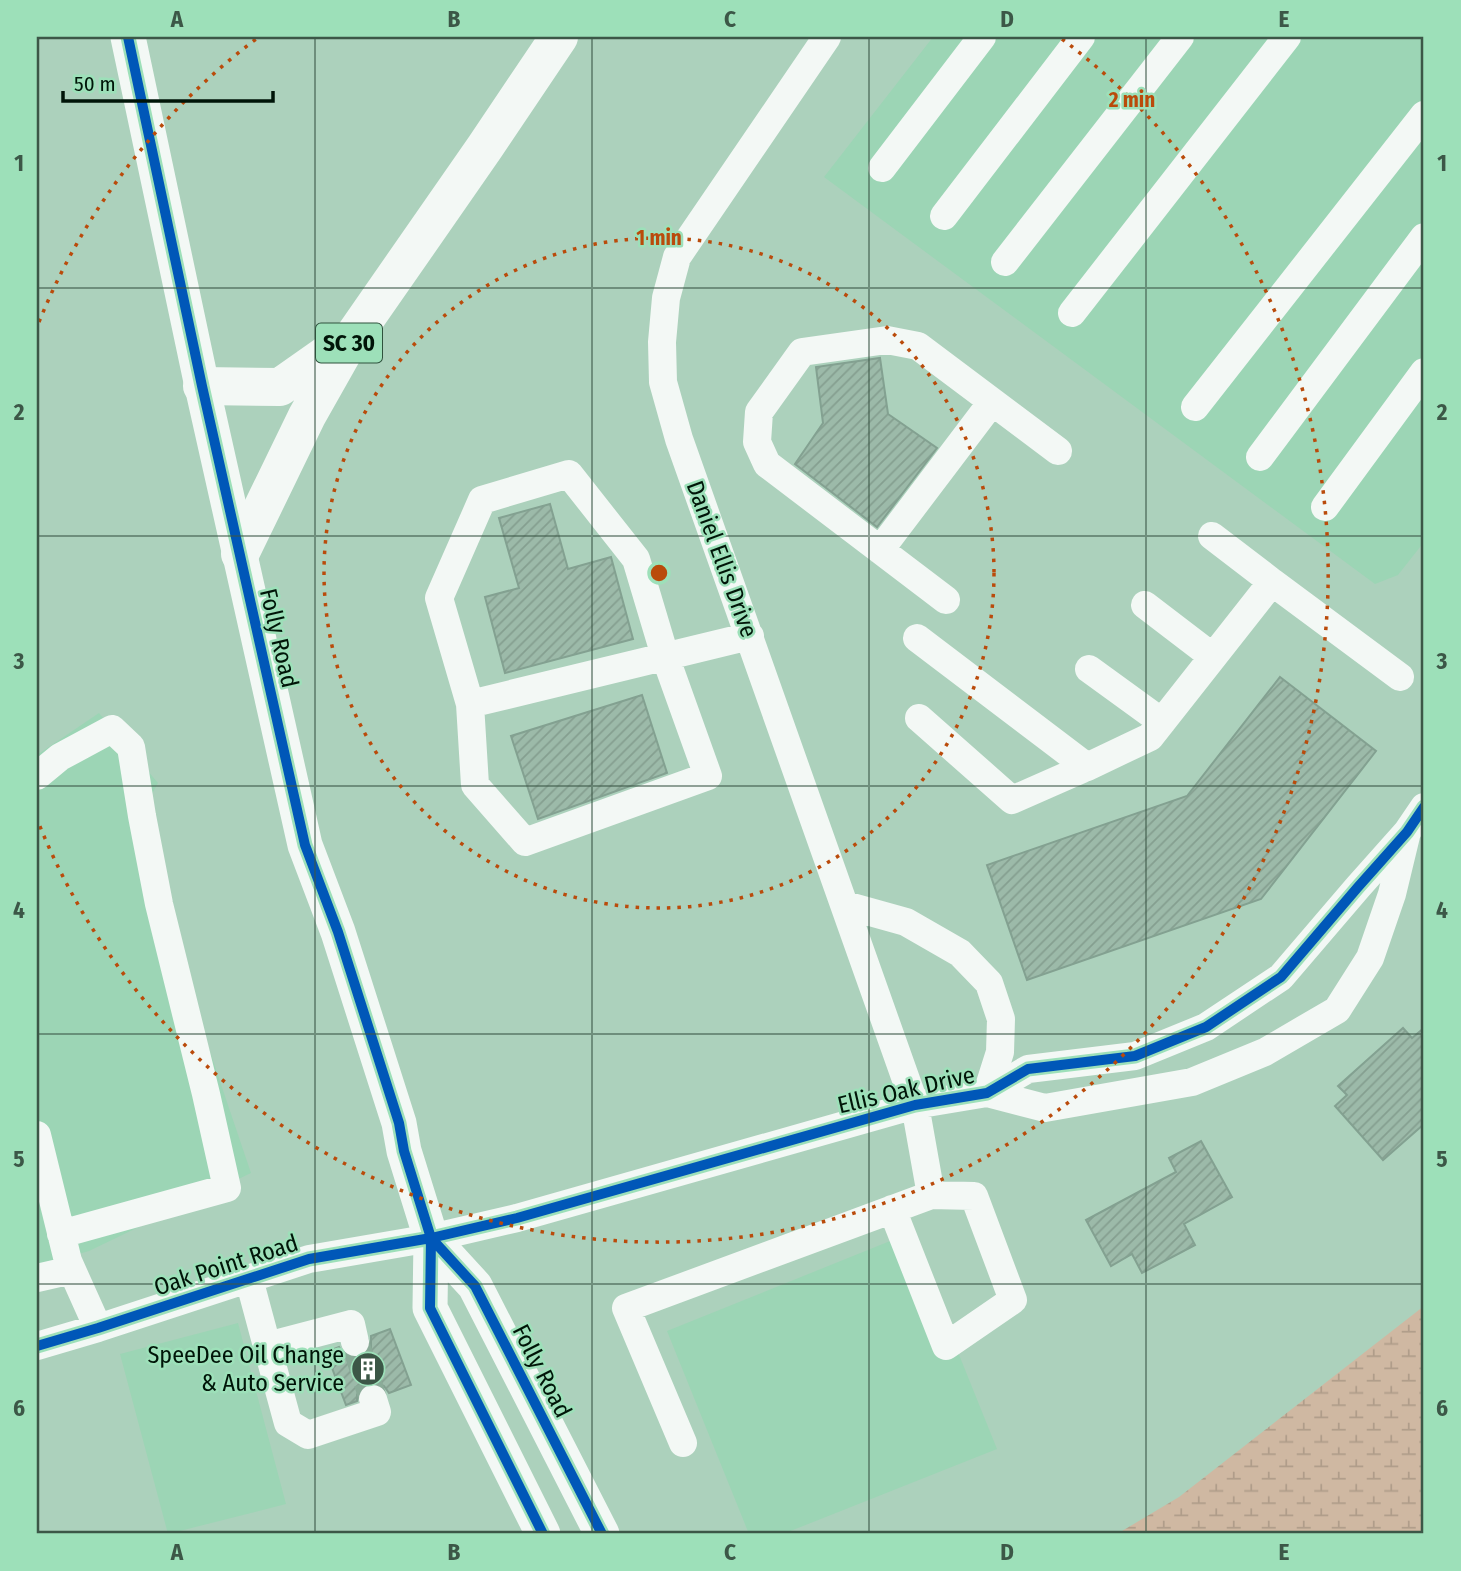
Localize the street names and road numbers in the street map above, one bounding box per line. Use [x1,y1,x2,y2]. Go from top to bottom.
road number: SC 30 [316,324,382,362]
street label: Daniel Ellis Drive [681,477,763,641]
street label: Folly Road [254,586,304,690]
street label: Ellis Oak Drive [835,1061,977,1119]
street label: Oak Point Road [150,1229,302,1301]
street label: Folly Road [507,1320,577,1422]

